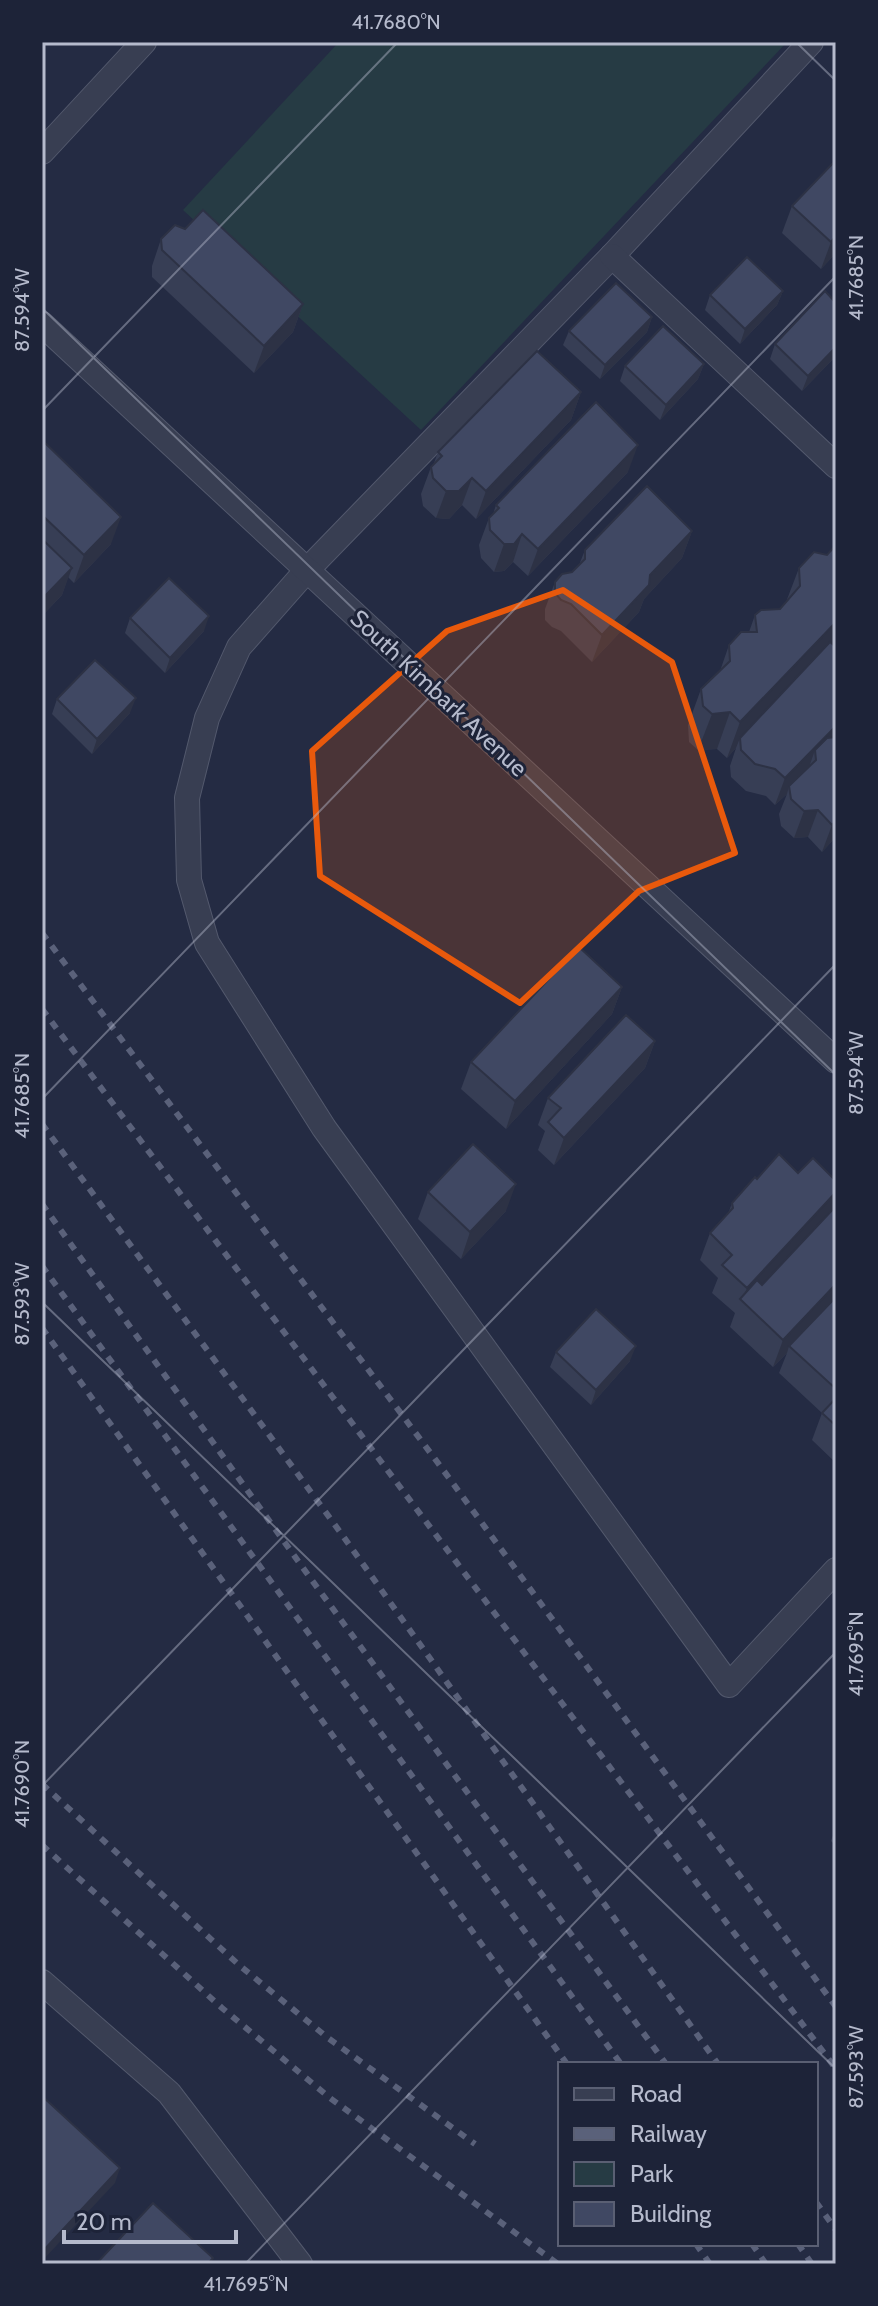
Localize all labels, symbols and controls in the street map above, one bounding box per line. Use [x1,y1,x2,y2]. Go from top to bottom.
text: 41.7680°N [351,10,441,34]
text: 41.7685°N [844,235,868,321]
text: 87.594°W [10,268,34,352]
street label: South Kimbark Avenue [345,604,533,782]
text: 87.594°W [844,1031,868,1115]
text: 41.7685°N [10,1053,34,1139]
text: 87.593°W [10,1262,34,1346]
text: 41.7695°N [844,1611,868,1697]
text: 41.7690°N [10,1740,34,1828]
text: 87.593°W [844,2025,868,2109]
legend [558,2062,818,2246]
text: Road [630,2079,682,2108]
text: Railway [630,2119,707,2148]
text: Park [630,2159,673,2188]
scale bar [64,2194,236,2244]
text: Building [630,2199,712,2228]
text: 20 m [76,2207,132,2236]
text: 41.7695°N [203,2272,289,2296]

